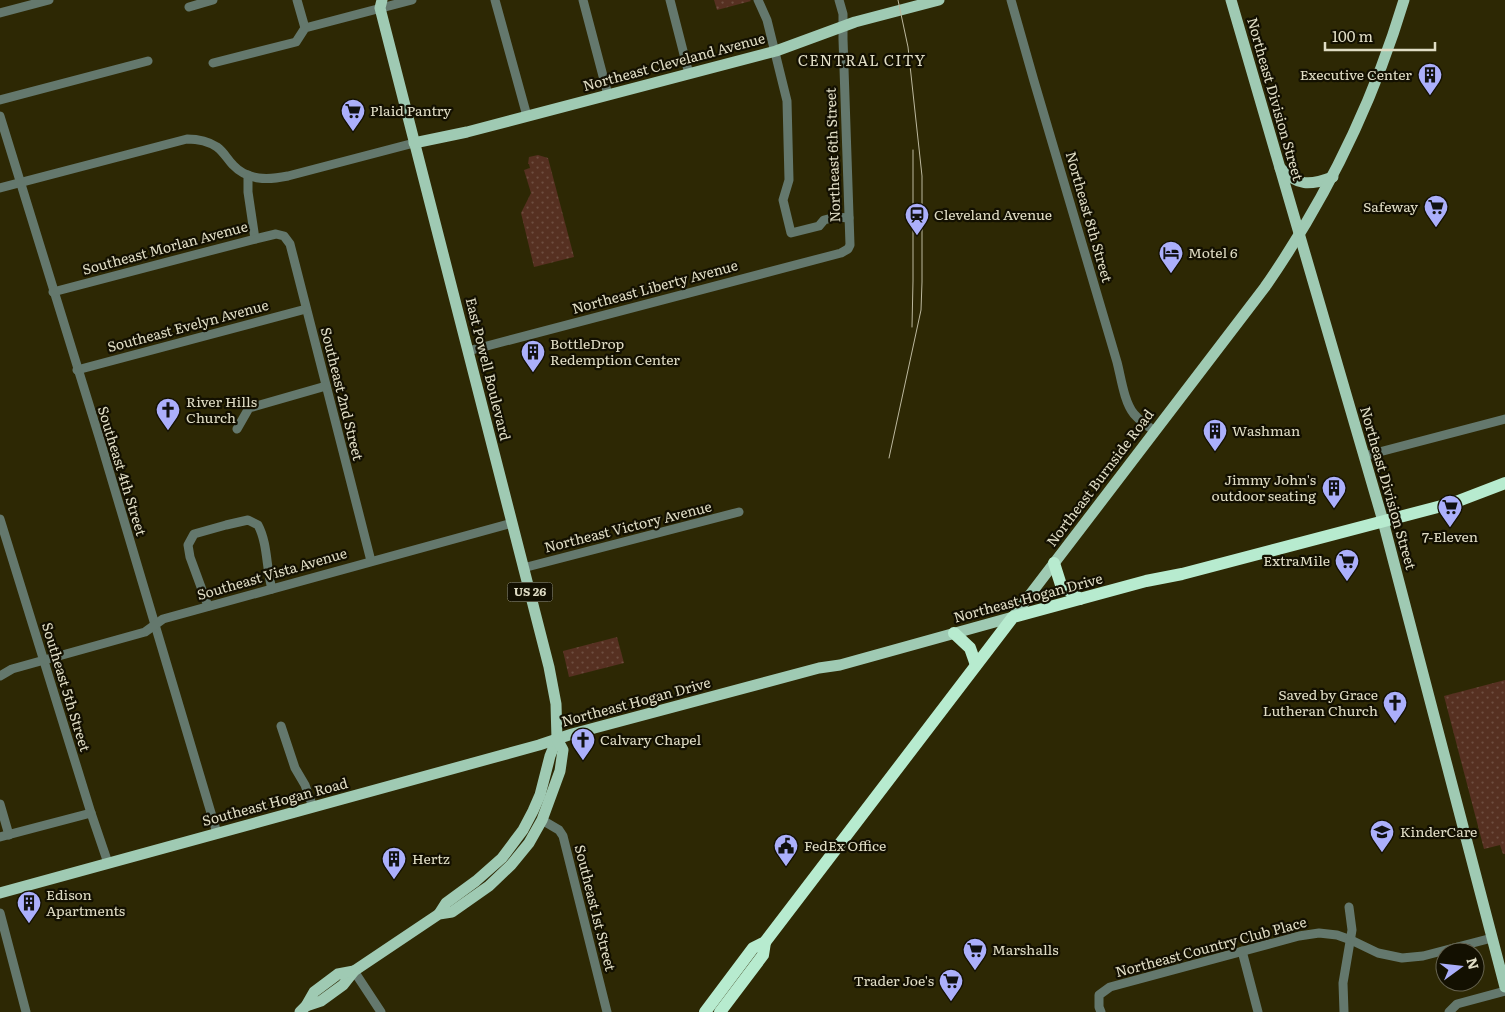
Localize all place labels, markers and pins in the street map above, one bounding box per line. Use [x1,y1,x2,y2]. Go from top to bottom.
building icon: Executive Center [1417,62,1443,96]
place label: Executive Center [1300,64,1412,84]
supermarket icon: Plaid Pantry [340,98,366,132]
place label: Plaid Pantry [370,100,452,120]
supermarket icon: Safeway [1423,194,1449,228]
place label: Safeway [1363,196,1419,216]
station icon: Cleveland Avenue [904,202,930,236]
place label: Cleveland Avenue [934,204,1052,224]
hotel icon: Motel 6 [1158,240,1184,274]
place label: Motel 6 [1188,242,1238,262]
place label: BottleDrop Redemption Center [550,333,680,369]
building icon: BottleDrop Redemption Center [520,339,546,373]
place label: River Hills Church [186,391,257,427]
church icon: River Hills Church [155,397,181,431]
building icon: Washman [1202,418,1228,452]
place label: Washman [1232,420,1300,440]
place label: Jimmy John's outdoor seating [1212,469,1316,505]
building icon: Jimmy John's outdoor seating [1321,475,1347,509]
supermarket icon: 7-Eleven [1437,494,1463,528]
place label: 7-Eleven [1422,526,1478,546]
supermarket icon: ExtraMile [1334,548,1360,582]
place label: ExtraMile [1263,550,1330,570]
place label: Saved by Grace Lutheran Church [1263,684,1378,720]
church icon: Saved by Grace Lutheran Church [1382,690,1408,724]
church icon: Calvary Chapel [570,727,596,761]
place label: Calvary Chapel [600,729,701,749]
school or university icon: KinderCare [1369,819,1395,853]
place label: KinderCare [1400,821,1477,841]
public building icon: FedEx Office [773,833,799,867]
place label: FedEx Office [804,835,886,855]
building icon: Hertz [381,846,407,880]
place label: Hertz [412,848,450,868]
place label: Edison Apartments [46,884,125,920]
building icon: Edison Apartments [16,890,42,924]
supermarket icon: Marshalls [962,937,988,971]
place label: Marshalls [992,939,1059,959]
supermarket icon: Trader Joe's [938,968,964,1002]
place label: Trader Joe's [853,970,934,990]

